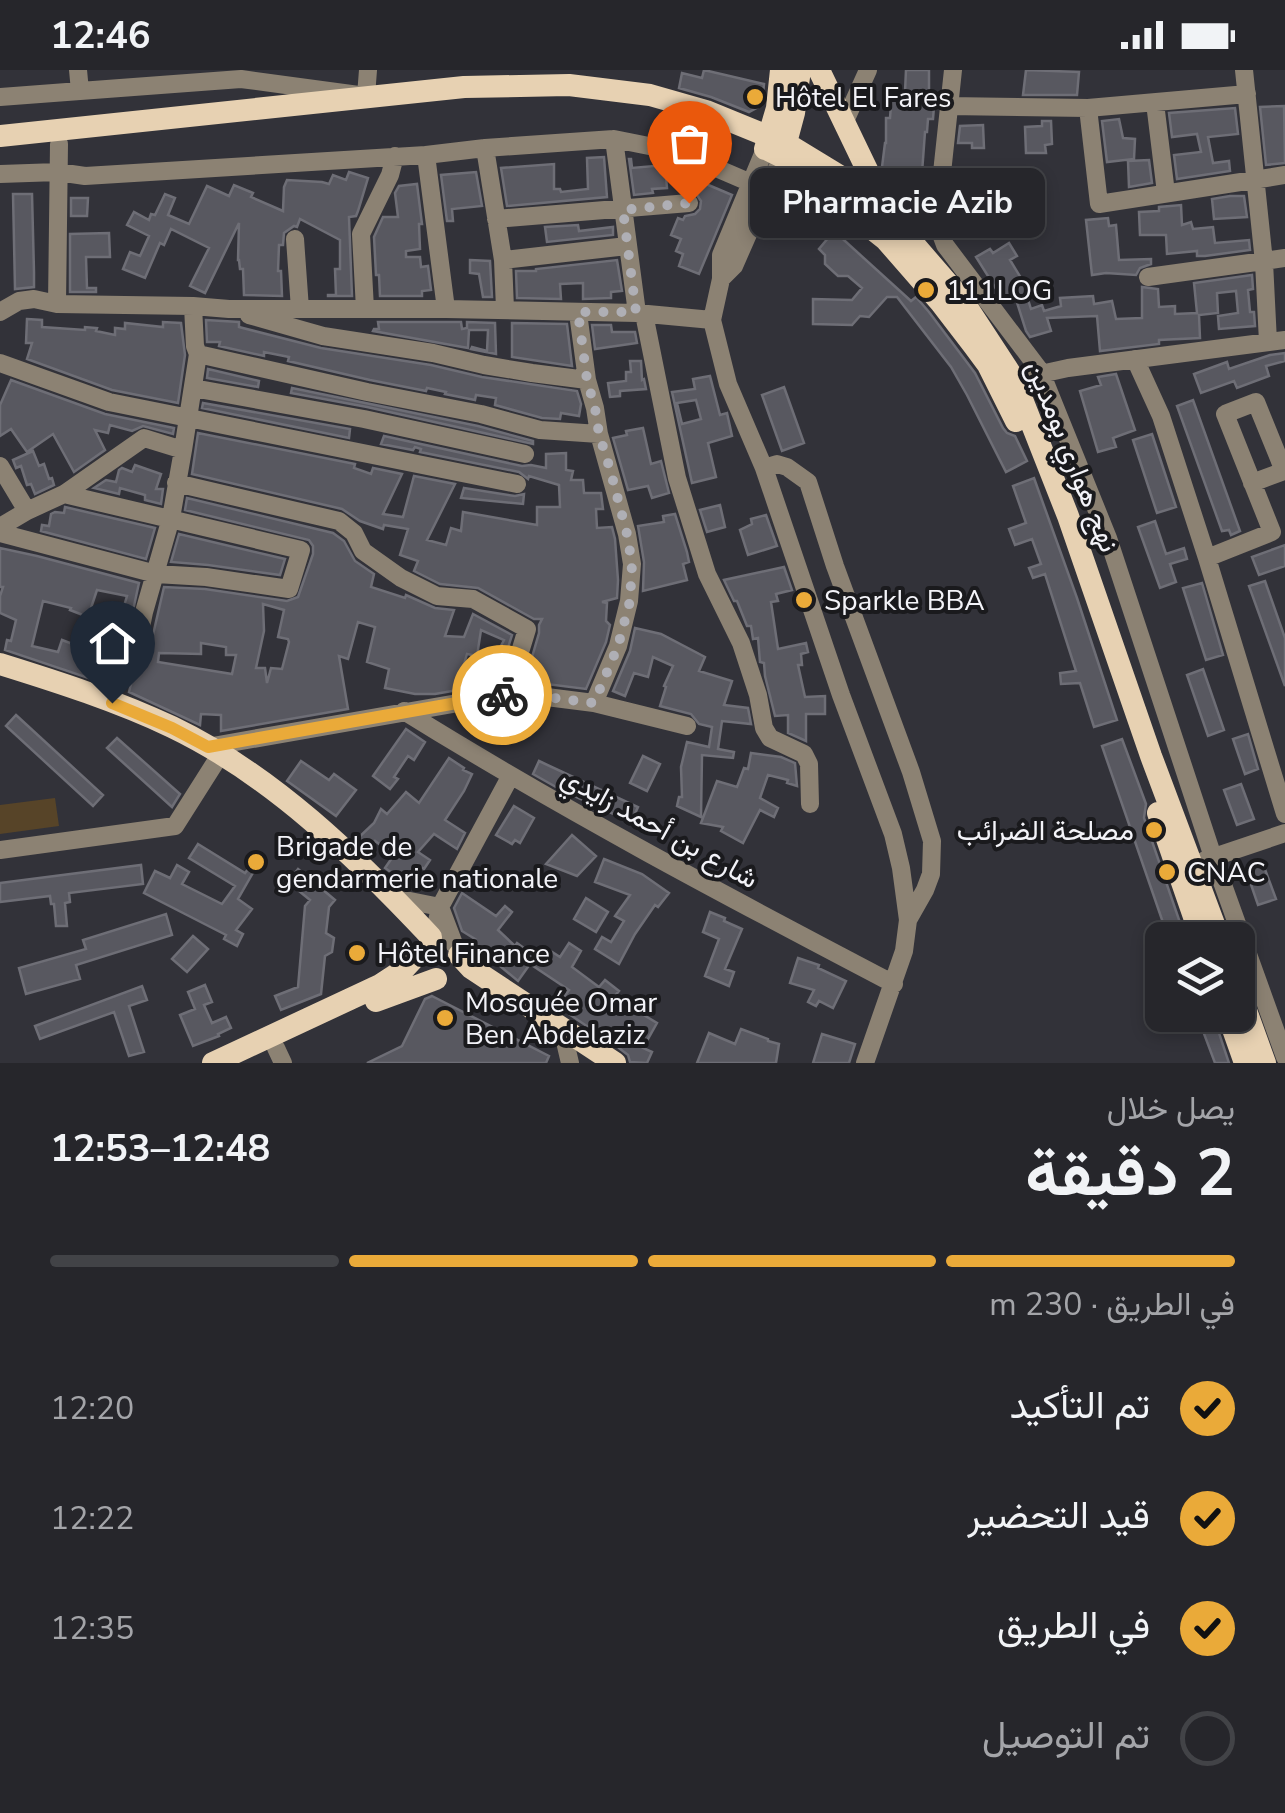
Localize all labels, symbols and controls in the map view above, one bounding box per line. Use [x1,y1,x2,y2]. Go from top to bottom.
text: 12:46 [50,10,151,61]
place label: Hôtel El Fares [775,79,951,117]
marker: Hôtel El Fares [744,86,766,108]
pin [647,101,732,204]
icon: bag [662,116,717,171]
callout: Pharmacie Azib [749,168,1044,238]
text: Pharmacie Azib [782,181,1013,224]
place label: 111LOG [946,272,1052,310]
marker: 111LOG [915,279,937,301]
street label: نهج هواري بومدين [1014,355,1128,559]
place label: Sparkle BBA [824,582,985,620]
marker: Sparkle BBA [793,589,815,611]
pin [70,601,155,704]
icon: home [85,616,140,671]
courier [452,645,552,745]
icon: bike [475,668,530,723]
street label: شارع بن أحمد زايدي [553,758,765,900]
place label: مصلحة الضرائب [957,812,1134,850]
marker: مصلحة الضرائب [1143,819,1165,841]
place label: Brigade de gendarmerie nationale [276,828,558,898]
marker: Brigade de gendarmerie nationale [245,851,267,873]
place label: CNAC [1187,854,1265,892]
marker: CNAC [1156,861,1178,883]
map controls [1145,922,1255,1032]
button: layers [1145,922,1255,1032]
place label: Hôtel Finance [377,935,550,973]
marker: Hôtel Finance [346,942,368,964]
place label: Mosquée Omar Ben Abdelaziz [465,984,657,1054]
marker: Mosquée Omar Ben Abdelaziz [434,1007,456,1029]
text: يصل خلال [1107,1087,1235,1130]
text: 12:48–12:53 [50,1123,270,1174]
text: 2 دقيقة [1025,1129,1235,1218]
text: في الطريق · 230 m [989,1283,1235,1326]
text: تم التأكيد [1009,1380,1150,1431]
icon: check [1180,1381,1235,1436]
text: 12:20 [50,1387,134,1430]
text: قيد التحضير [967,1490,1150,1541]
icon: check [1180,1491,1235,1546]
text: 12:22 [50,1497,134,1540]
text: في الطريق [997,1600,1150,1651]
icon: check [1180,1601,1235,1656]
text: 12:35 [50,1607,134,1650]
text: تم التوصيل [982,1710,1150,1761]

